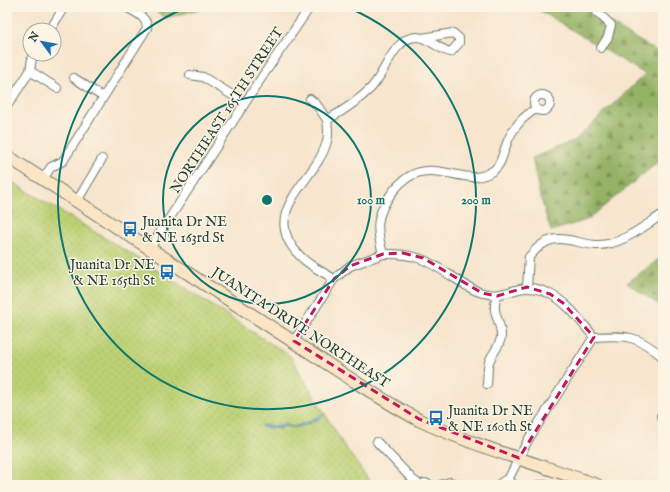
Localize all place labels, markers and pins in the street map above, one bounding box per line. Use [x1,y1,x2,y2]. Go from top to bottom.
centre of rings [260,193,274,207]
place label: Juanita Dr NE & NE 163rd St [140,213,227,247]
bus stop icon: Juanita Dr NE & NE 163rd St [121,220,139,238]
place label: Juanita Dr NE & NE 165th St [68,256,155,290]
bus stop icon: Juanita Dr NE & NE 165th St [158,263,176,281]
place label: Juanita Dr NE & NE 160th St [446,402,533,436]
bus stop icon: Juanita Dr NE & NE 160th St [427,409,445,427]

